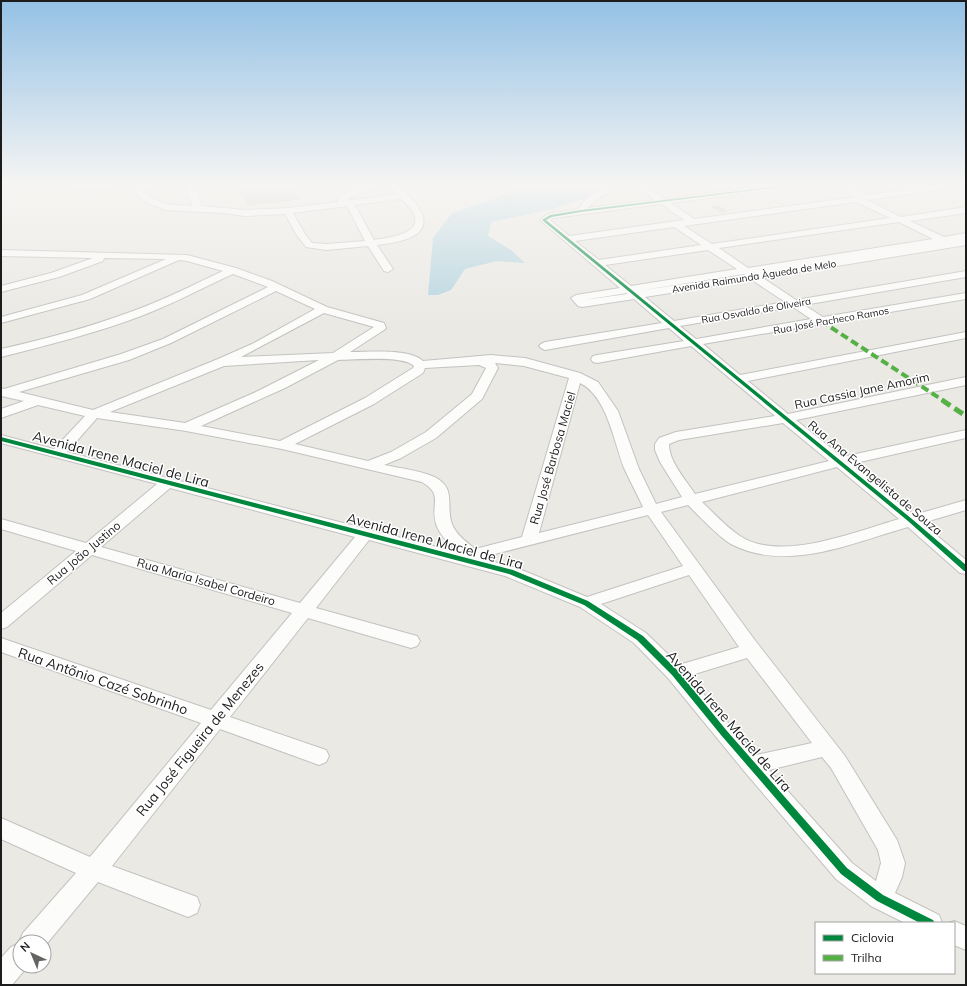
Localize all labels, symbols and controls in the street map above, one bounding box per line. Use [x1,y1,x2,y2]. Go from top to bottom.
street label: Avenida Raimunda Àgueda de Melo [671,257,837,296]
street label: Rua Osvaldo de Oliveira [700,294,812,327]
street label: Rua José Pacheco Ramos [772,304,890,337]
street label: Rua Cassia Jane Amorim [793,369,931,412]
street label: Rua José Barbosa Maciel [526,390,579,526]
street label: Rua Ana Evangelista de Souza [805,417,945,538]
street label: Avenida Irene Maciel de Lira [31,427,211,491]
street label: Avenida Irene Maciel de Lira [345,509,525,573]
street label: Rua João Justino [44,517,124,588]
street label: Rua Maria Isabel Cordeiro [135,555,277,609]
street label: Rua Antõnio Cazé Sobrinho [16,643,190,719]
street label: Avenida Irene Maciel de Lira [663,646,795,796]
street label: Rua José Figueira de Menezes [132,658,268,820]
legend [815,922,955,974]
text: Ciclovia [851,930,894,945]
north arrow [12,934,52,974]
text: N [17,939,33,955]
text: Trilha [851,950,882,965]

